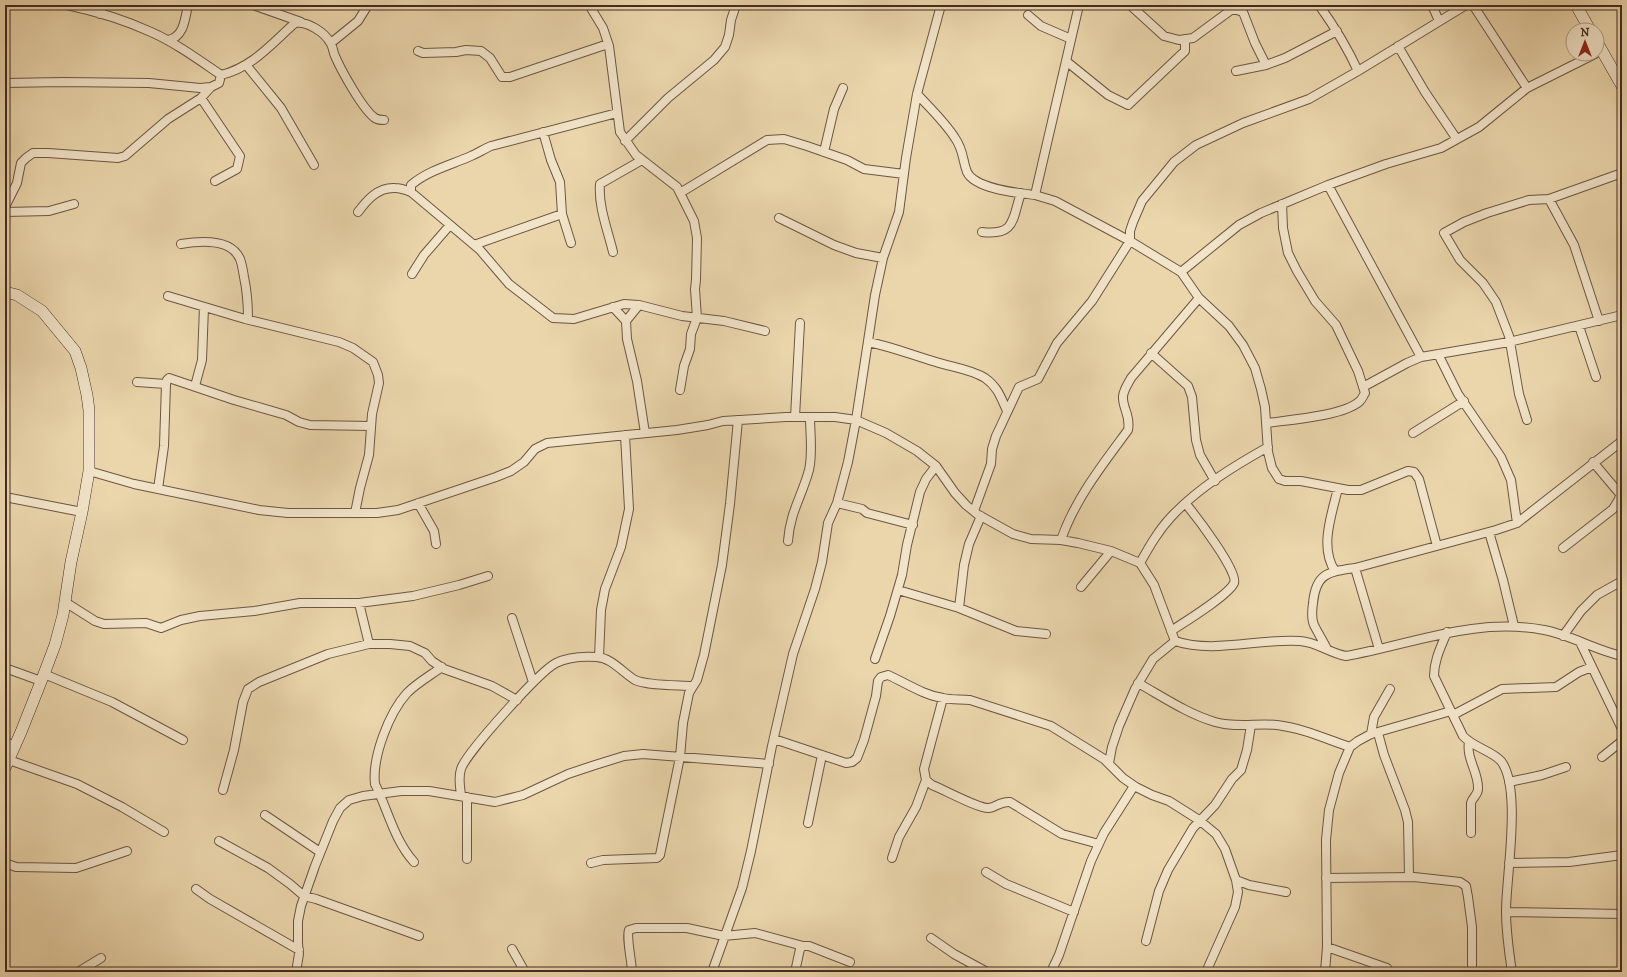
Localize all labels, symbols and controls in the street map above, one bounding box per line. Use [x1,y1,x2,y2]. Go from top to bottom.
north arrow [1565,22,1605,62]
text: N [1580,26,1590,40]

